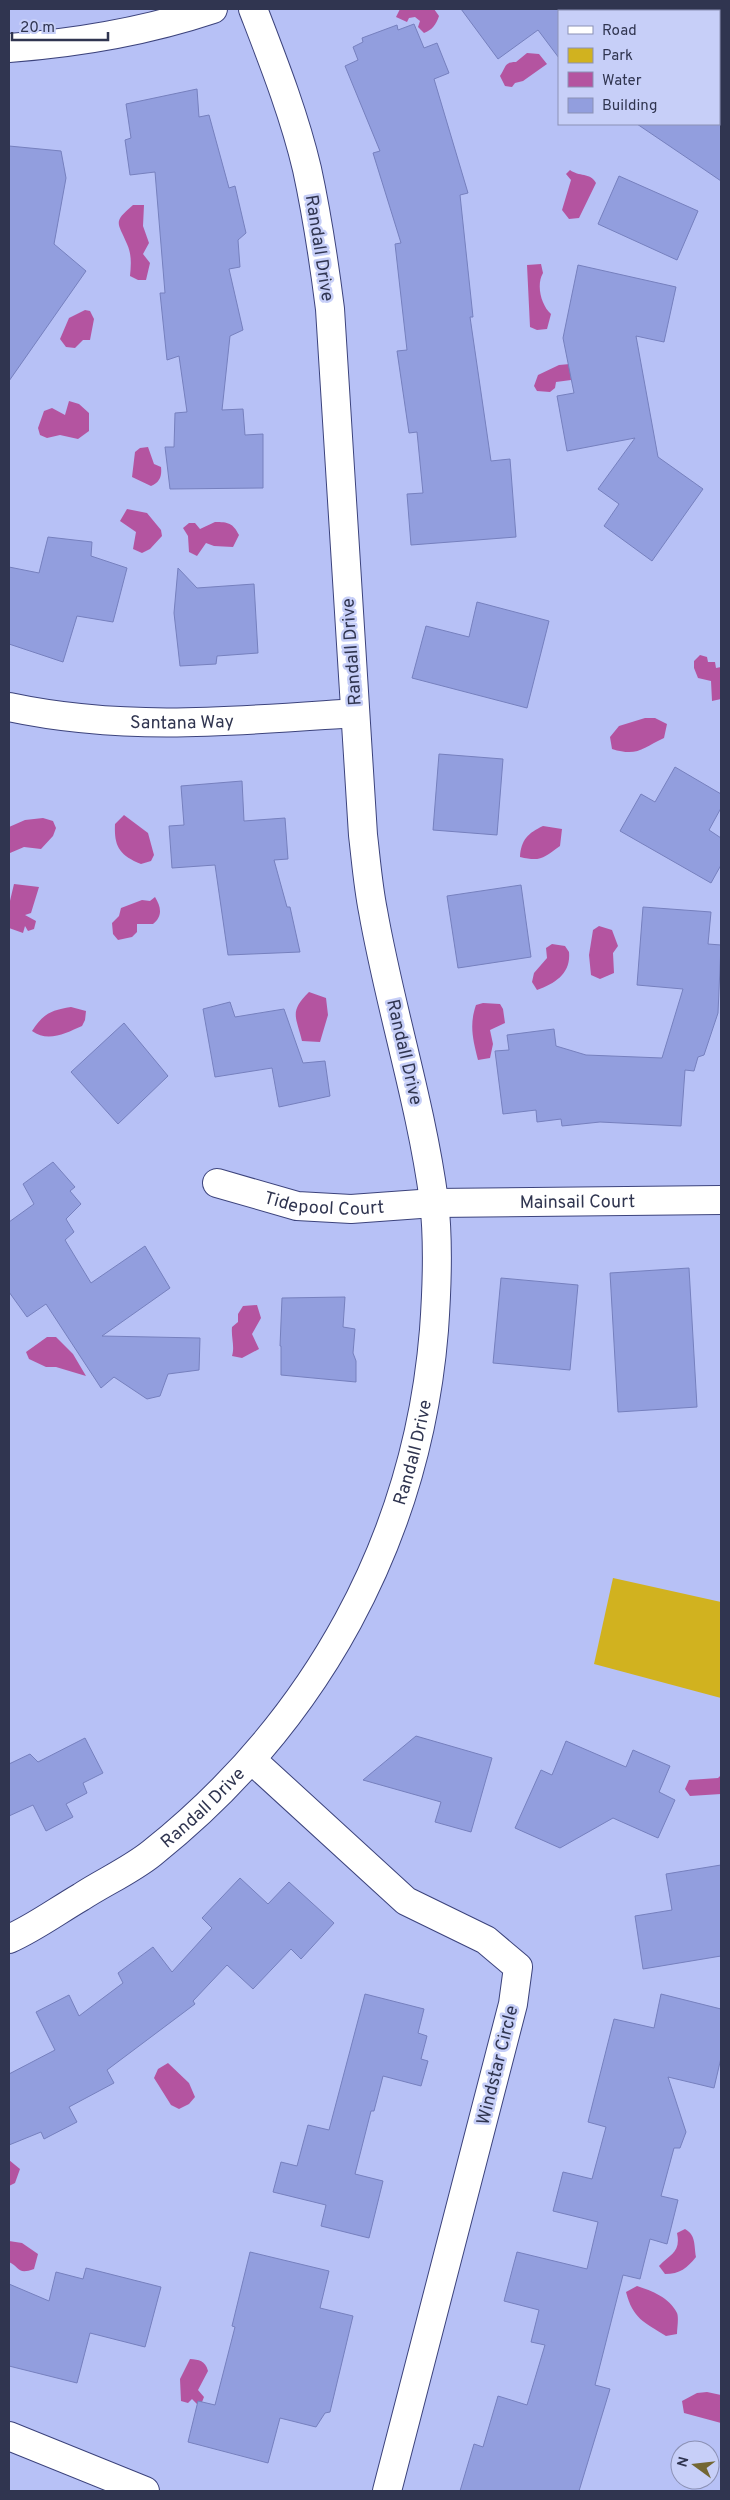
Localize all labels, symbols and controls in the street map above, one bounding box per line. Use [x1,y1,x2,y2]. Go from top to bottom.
scale bar [12,10,109,42]
legend [558,10,720,125]
text: 20 m [20,19,55,38]
text: Road [602,22,637,41]
text: Park [602,47,633,66]
text: Water [602,72,642,91]
text: Building [602,97,657,116]
street label: Randall Drive [299,193,338,303]
street label: Randall Drive [337,597,368,706]
street label: Santana Way [130,711,234,735]
street label: Randall Drive [380,997,427,1107]
street label: Tidepool Court [261,1187,385,1222]
street label: Mainsail Court [520,1191,635,1215]
street label: Randall Drive [389,1398,438,1508]
street label: Randall Drive [157,1763,251,1854]
street label: Windstar Circle [473,2003,524,2127]
north arrow [670,2440,720,2490]
text: N [674,2455,693,2469]

